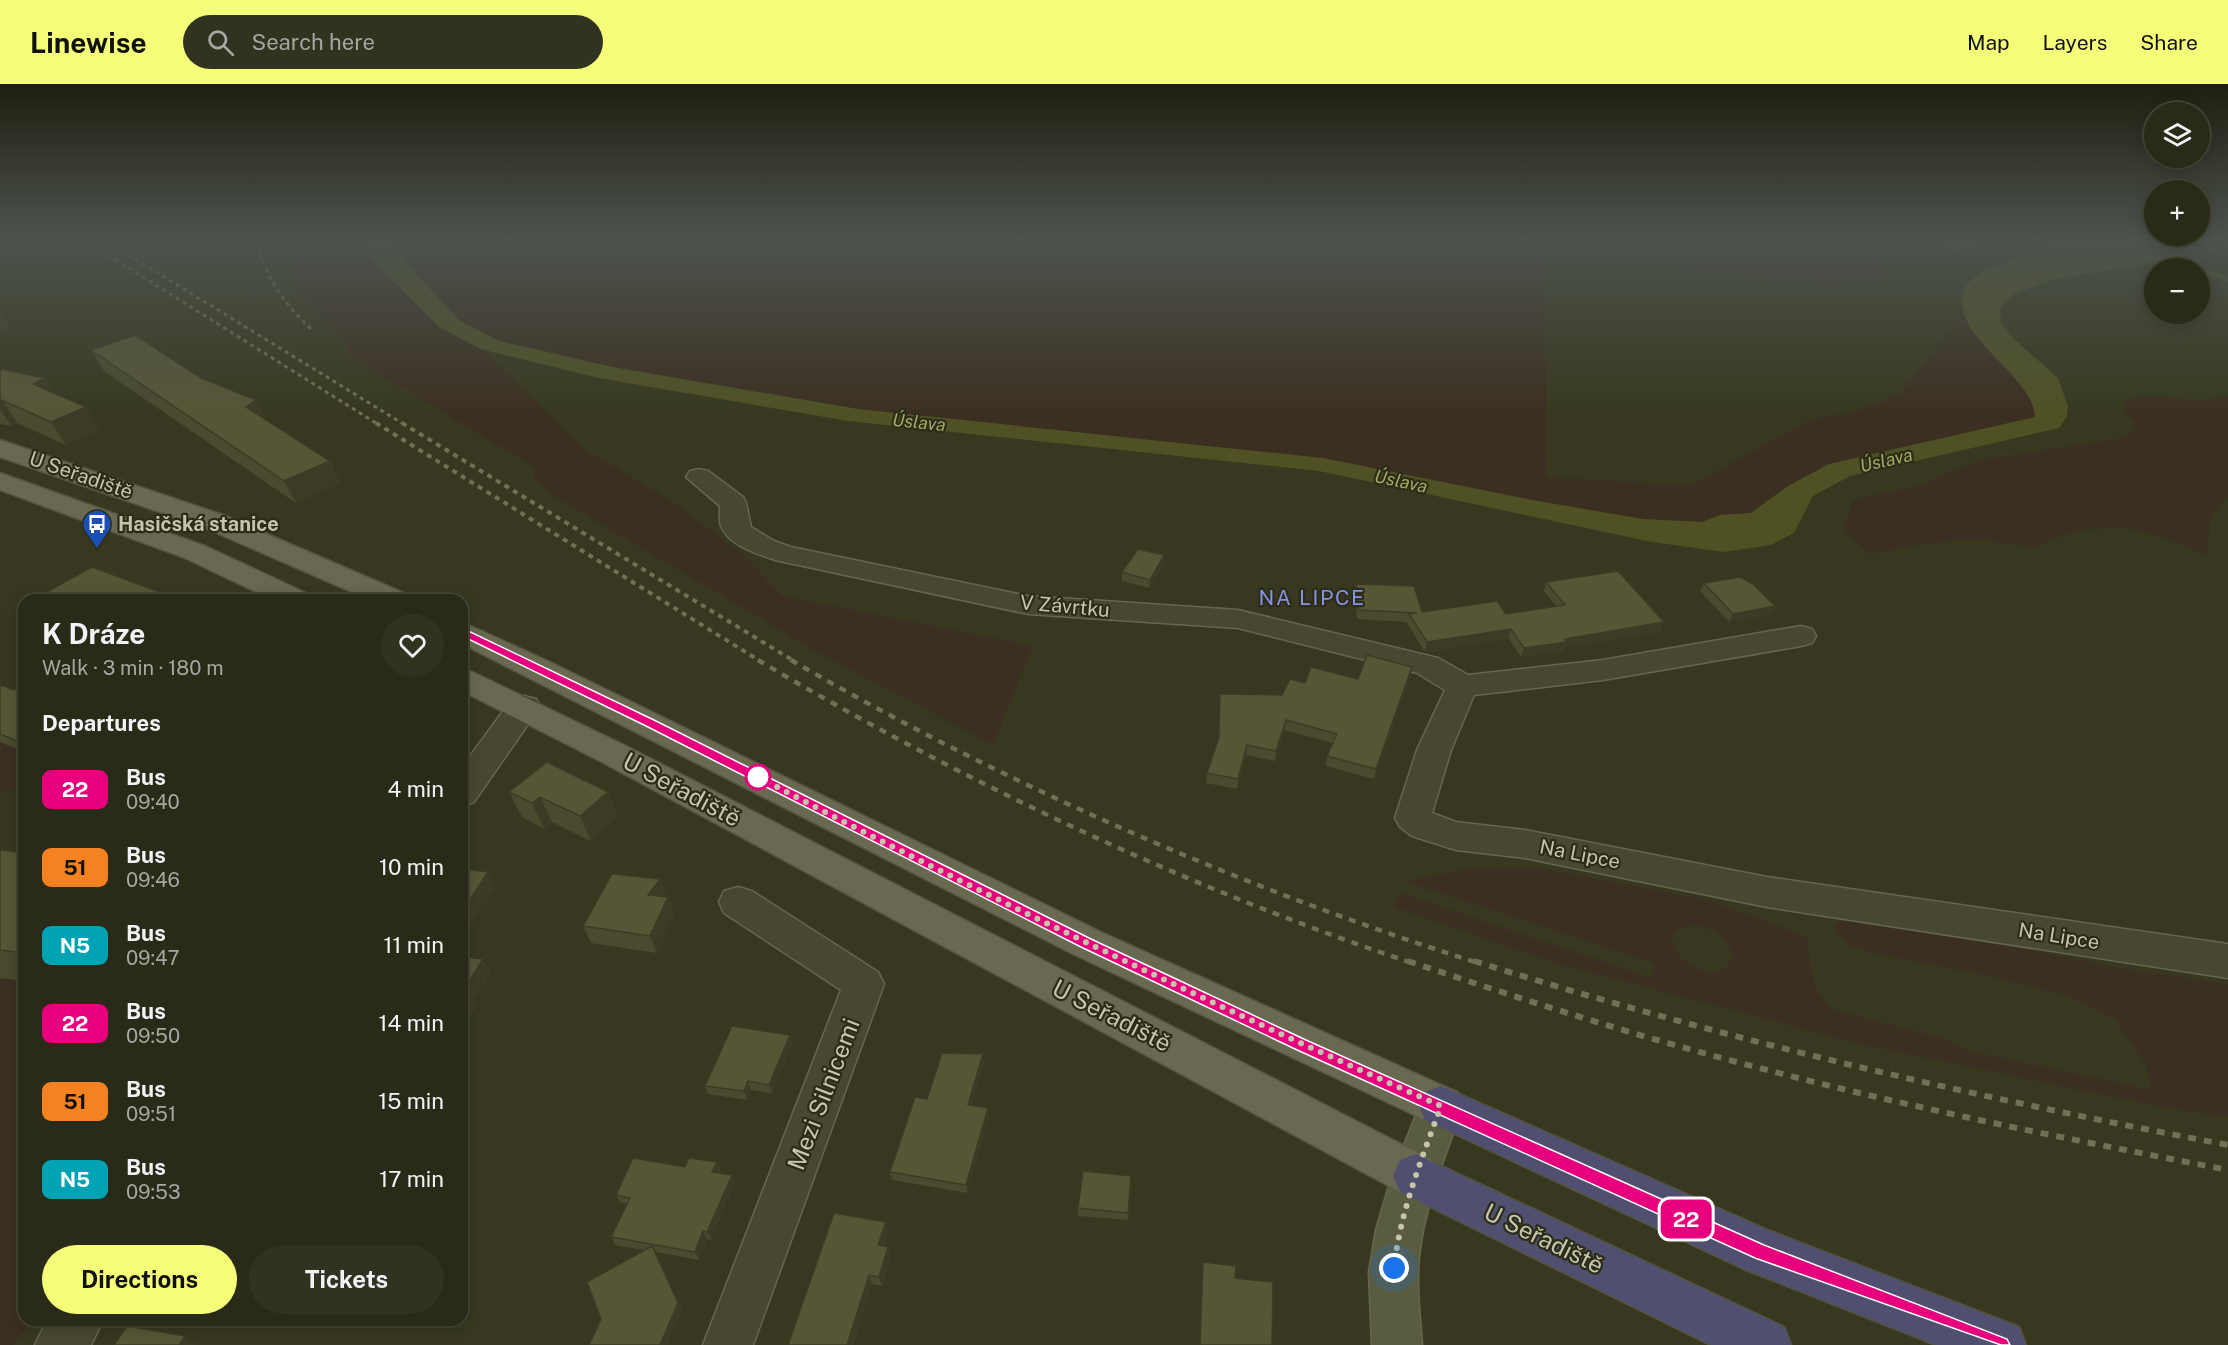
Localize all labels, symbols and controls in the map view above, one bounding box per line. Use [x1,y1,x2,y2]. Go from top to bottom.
search box [183,15,603,69]
text: Linewise [30,26,147,59]
icon: search [204,26,237,59]
text: Search here [252,29,375,55]
text: Map [1967,30,2010,55]
text: Layers [2043,30,2107,55]
text: Share [2140,30,2198,55]
map controls [2144,102,2210,324]
button: layers [2144,102,2210,168]
button: + [2144,180,2210,246]
button: − [2144,258,2210,324]
water label: Úslava [891,408,947,435]
water label: Úslava [1857,443,1914,476]
street label: U Seřadiště [26,446,136,504]
water label: Úslava [1373,464,1430,497]
bus stop icon: Hasičská stanice [81,508,113,550]
place label: Hasičská stanice [118,512,279,536]
district label: NA LIPCE [1259,585,1365,610]
street label: V Závrtku [1019,590,1111,622]
button: heart [381,614,444,677]
text: K Dráze [42,617,145,650]
text: Walk · 3 min · 180 m [42,656,224,680]
text: Departures [42,710,161,736]
street label: U Seřadiště [618,746,746,832]
text: Bus [126,764,166,790]
unlabelled marker [745,764,771,790]
text: 4 min [388,776,444,802]
text: 22 [62,777,88,802]
text: 09:40 [126,790,180,814]
street label: Na Lipce [1538,834,1622,874]
text: Bus [126,842,166,868]
text: 10 min [379,854,444,880]
text: 51 [63,855,87,880]
text: 09:46 [126,868,180,892]
street label: Na Lipce [2017,918,2101,954]
text: Bus [126,920,166,946]
text: 11 min [383,932,444,958]
text: N5 [60,933,90,958]
text: 09:47 [126,946,180,970]
street label: U Seřadiště [1048,973,1176,1057]
text: Bus [126,998,166,1024]
text: 14 min [379,1010,444,1036]
text: 22 [62,1011,88,1036]
street label: Mezi Silnicemi [781,1014,865,1174]
text: 09:50 [126,1024,180,1048]
text: Bus [126,1076,166,1102]
text: 15 min [378,1088,444,1114]
text: 51 [63,1089,87,1114]
text: 09:51 [126,1102,176,1126]
text: Bus [126,1154,166,1180]
text: 17 min [379,1166,444,1192]
text: N5 [60,1167,90,1192]
text: 09:53 [126,1180,181,1204]
street label: U Seřadiště [1480,1197,1608,1279]
line badge: 22 [1659,1200,1713,1238]
text: 22 [1673,1207,1699,1232]
button: Directions [42,1245,237,1314]
button: Tickets [249,1245,444,1314]
your location [1379,1253,1409,1283]

